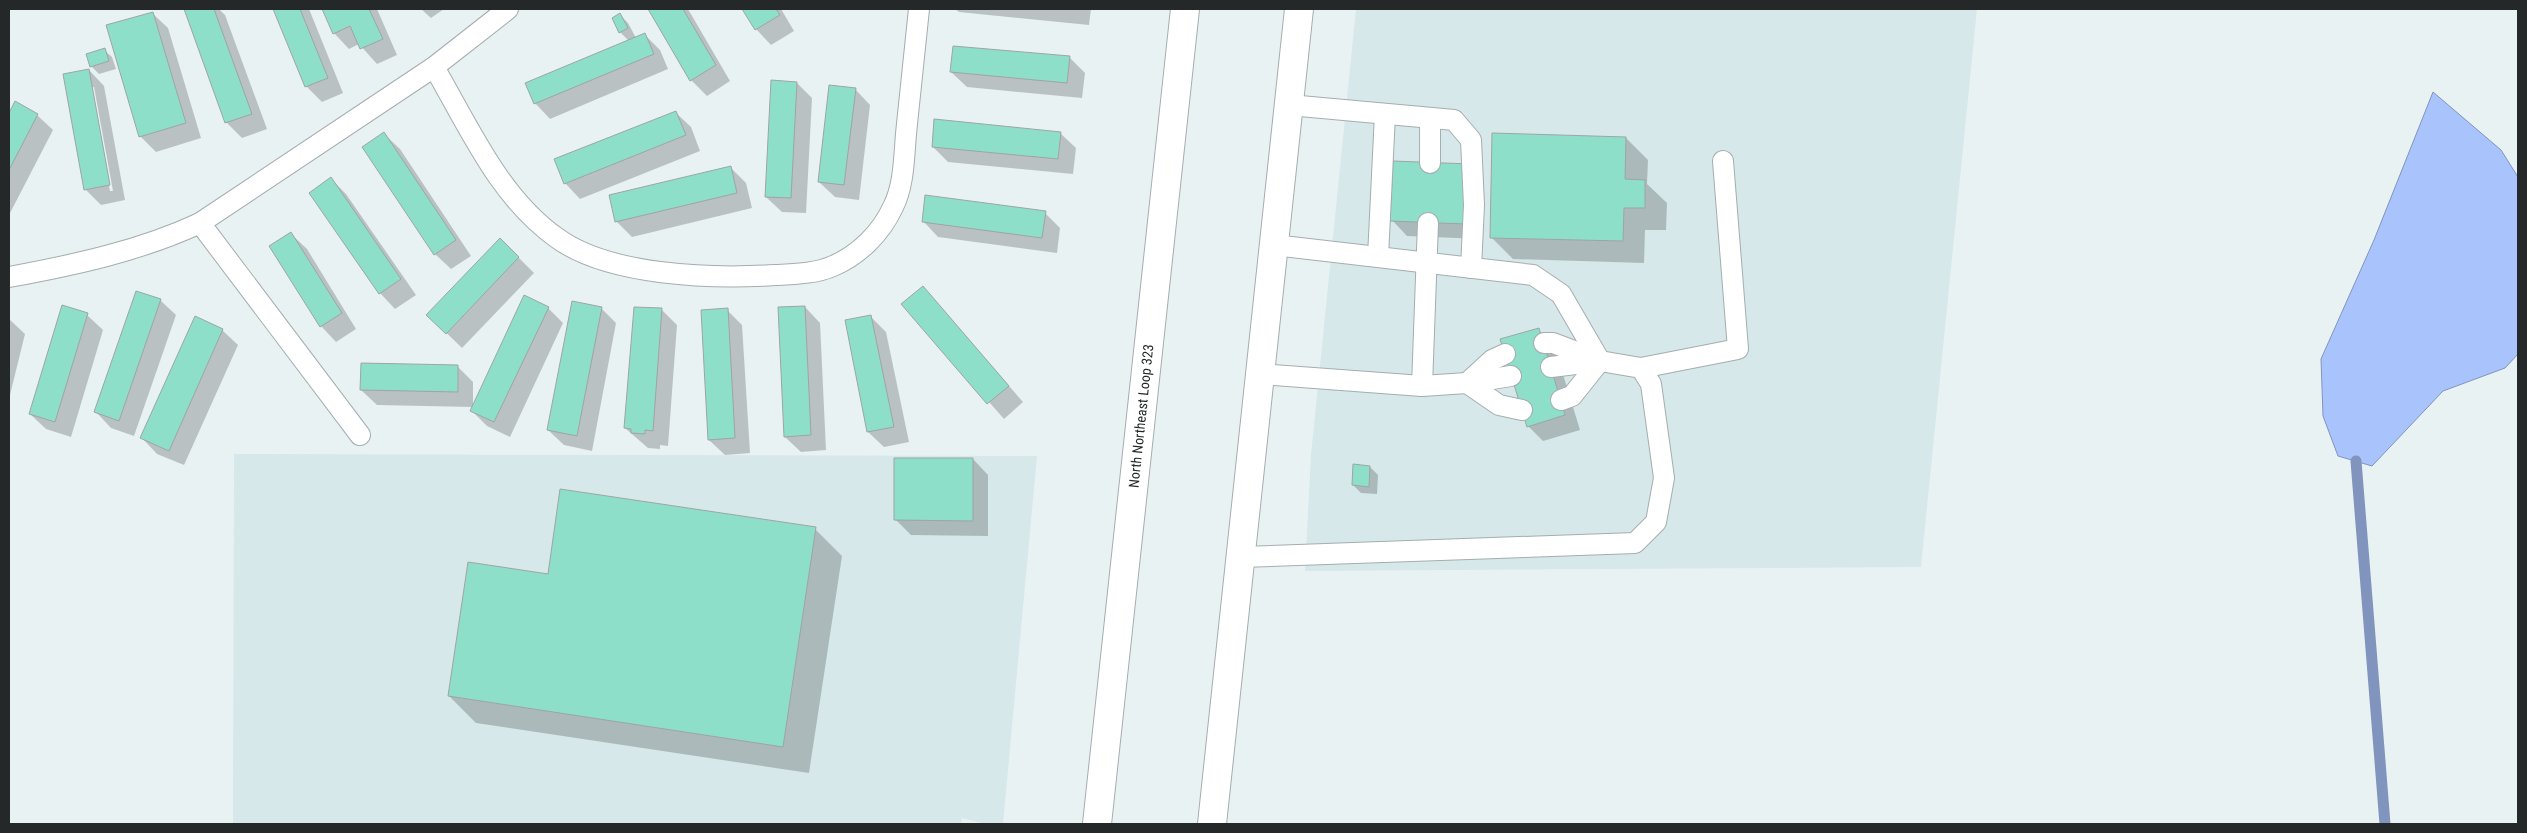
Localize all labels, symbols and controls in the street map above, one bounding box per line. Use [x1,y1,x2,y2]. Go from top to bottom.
street label: North Northeast Loop 323 [1126,343,1156,489]

